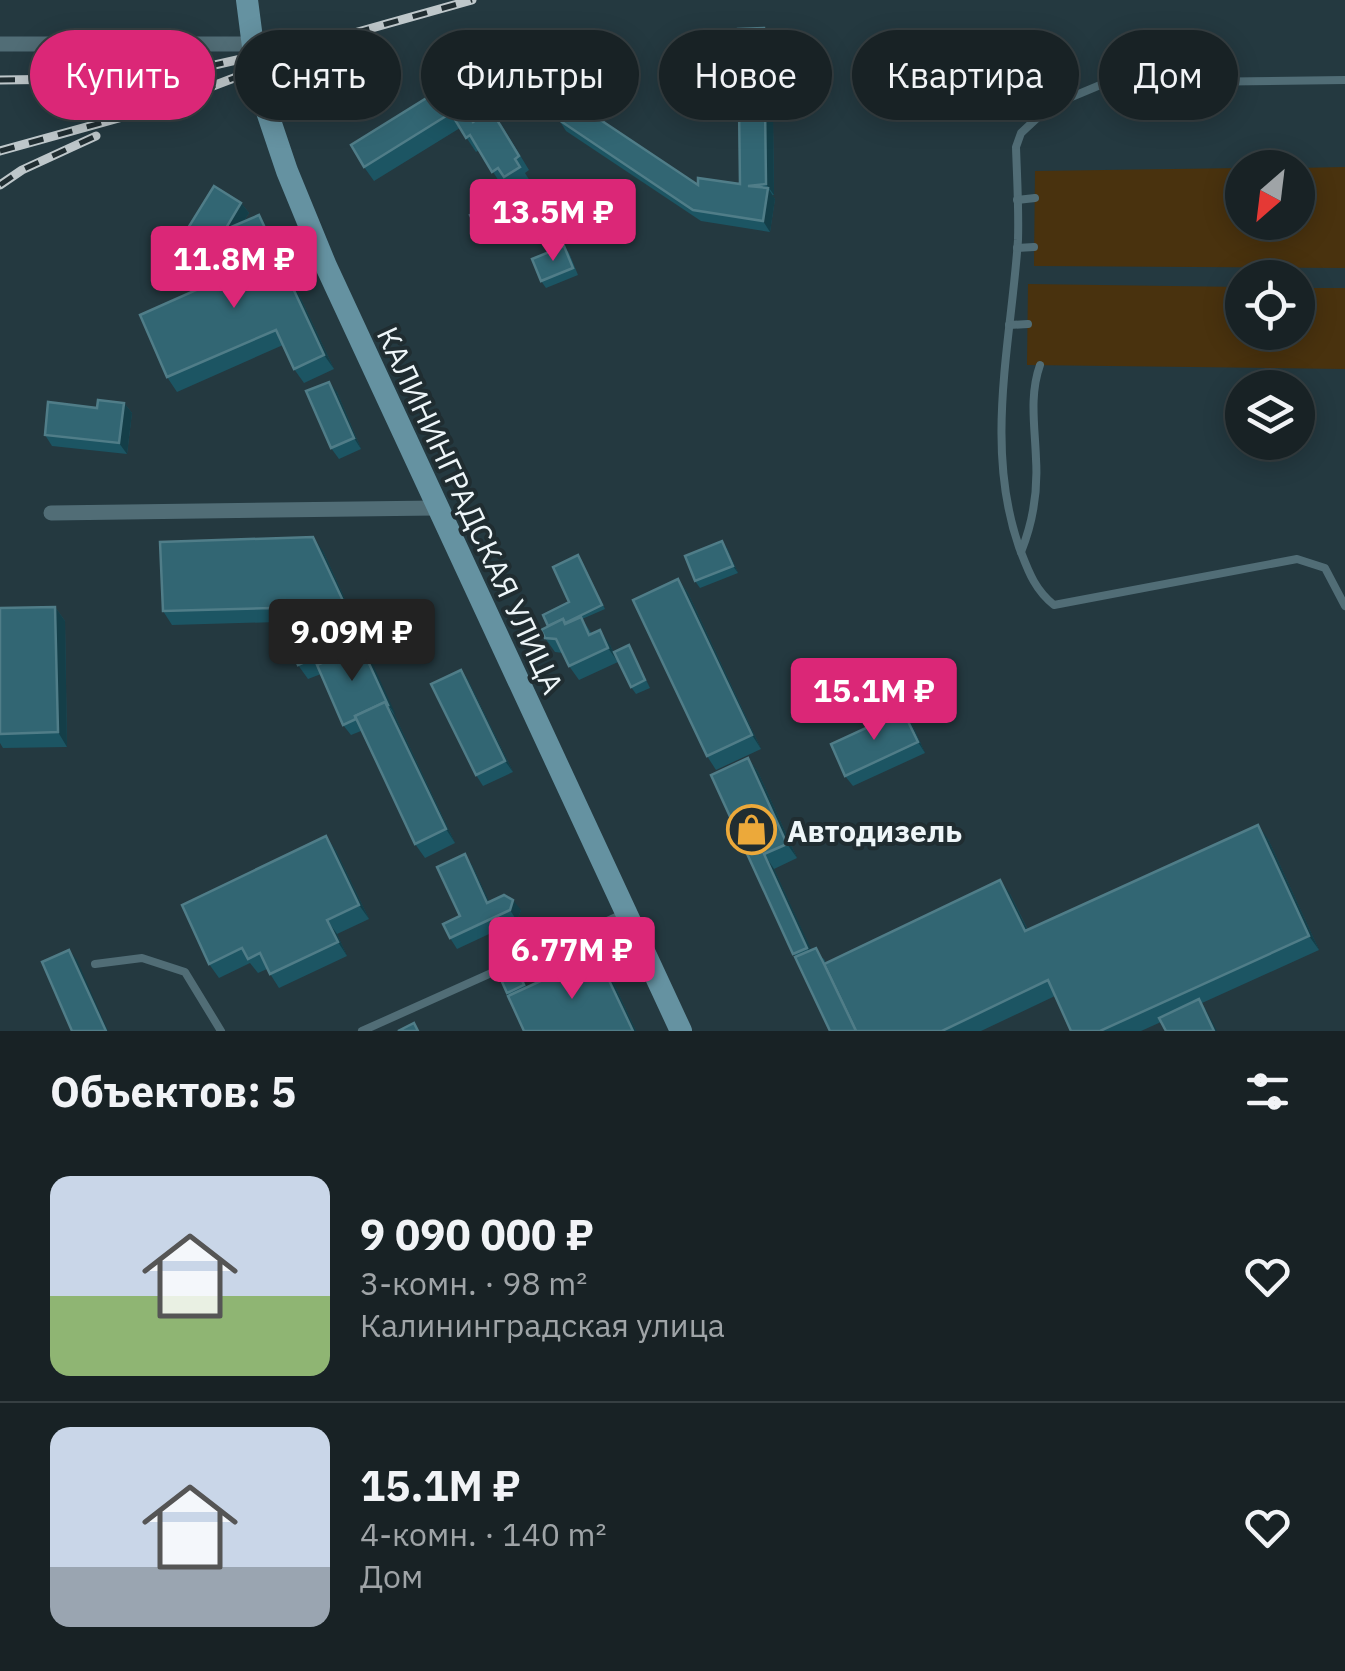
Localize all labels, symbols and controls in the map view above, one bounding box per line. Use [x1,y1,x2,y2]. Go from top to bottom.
chip: Купить [30,30,215,120]
chip: Снять [235,30,401,120]
chip: Фильтры [421,30,639,120]
chip: Новое [659,30,832,120]
chip: Квартира [852,30,1079,120]
chip: Дом [1099,30,1238,120]
north arrow [1225,150,1315,240]
map controls [1225,150,1315,460]
pin: 13.5M ₽ [461,179,645,264]
text: 13.5M ₽ [492,190,614,232]
pin: 11.8M ₽ [142,226,326,311]
text: 11.8M ₽ [173,237,295,279]
button: locate [1225,260,1315,350]
street label: КАЛИНИНГРАДСКАЯ УЛИЦА [369,320,573,700]
button: layers [1225,370,1315,460]
pin: 9.09M ₽ [260,599,444,684]
text: 9.09M ₽ [291,610,413,652]
pin: 15.1M ₽ [782,658,966,743]
text: 15.1M ₽ [813,669,935,711]
shop icon: Автодизель [726,804,778,856]
place label: Автодизель [787,811,962,850]
pin: 6.77M ₽ [480,917,664,1002]
text: 6.77M ₽ [511,928,633,970]
text: Объектов: 5 [50,1064,296,1119]
icon: filters [1240,1064,1295,1119]
text: 9 090 000 ₽ [360,1207,594,1262]
icon: home [130,1216,250,1336]
icon: heart [1240,1249,1295,1304]
text: 3-комн. · 98 m² [360,1262,587,1304]
text: Калининградская улица [360,1304,725,1346]
text: 15.1M ₽ [360,1458,521,1513]
icon: home [130,1467,250,1587]
icon: heart [1240,1500,1295,1555]
text: 4-комн. · 140 m² [360,1513,606,1555]
text: Дом [360,1555,423,1597]

